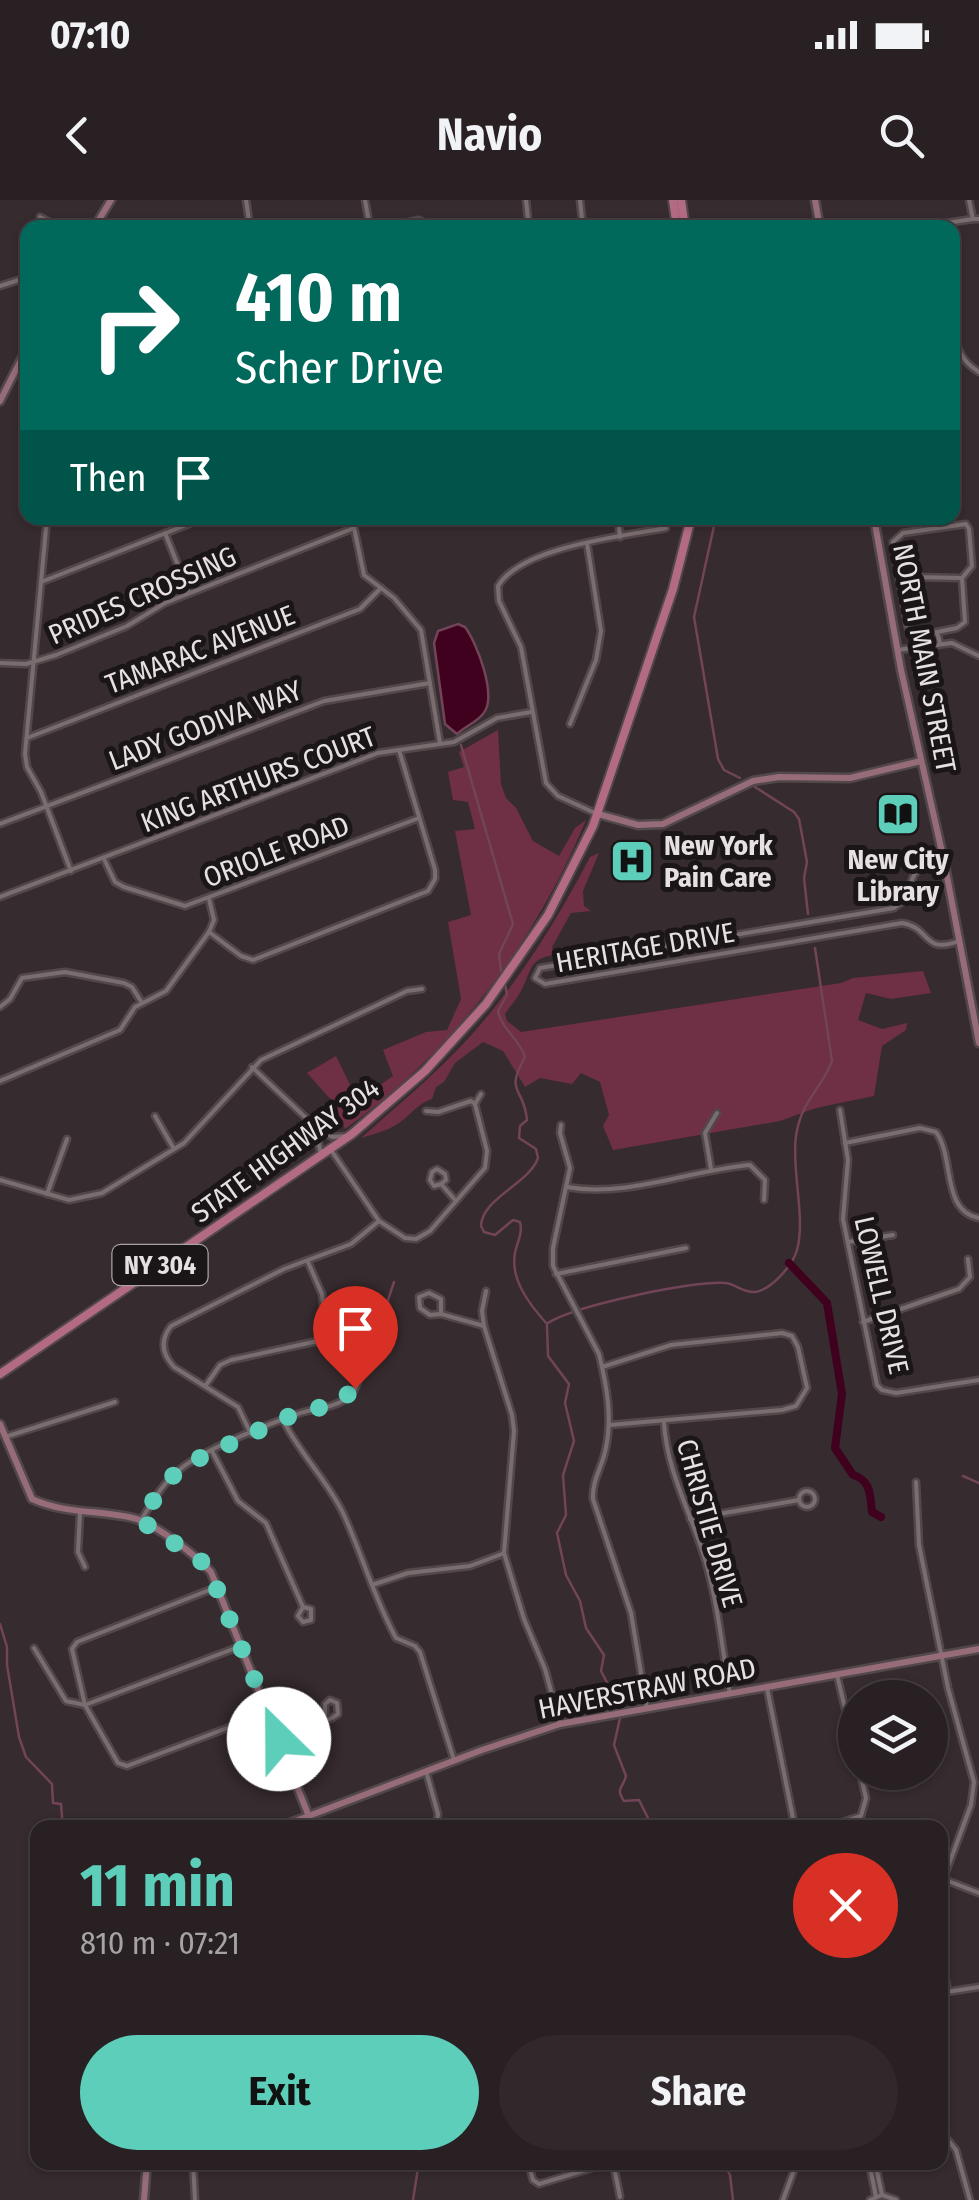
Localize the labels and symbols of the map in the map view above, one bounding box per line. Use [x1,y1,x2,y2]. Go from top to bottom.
street label: PRIDES CROSSING [43,539,241,652]
street label: NORTH MAIN STREET [886,541,963,775]
street label: TAMARAC AVENUE [101,598,299,701]
street label: LADY GODIVA WAY [104,674,306,777]
street label: KING ARTHURS COURT [136,720,380,839]
library icon: New City Library [875,791,921,837]
street label: ORIOLE ROAD [199,809,354,894]
place label: New York Pain Care [664,829,774,894]
hospital icon: New York Pain Care [609,838,655,884]
place label: New City Library [847,843,949,908]
street label: HERITAGE DRIVE [553,916,737,979]
street label: STATE HIGHWAY 304 [185,1071,386,1230]
street label: LOWELL DRIVE [847,1213,916,1377]
road number: NY 304 [112,1245,208,1285]
pin [313,1286,398,1389]
street label: CHRISTIE DRIVE [670,1435,749,1611]
street label: HAVERSTRAW ROAD [536,1651,759,1726]
position arrow [227,1687,331,1791]

